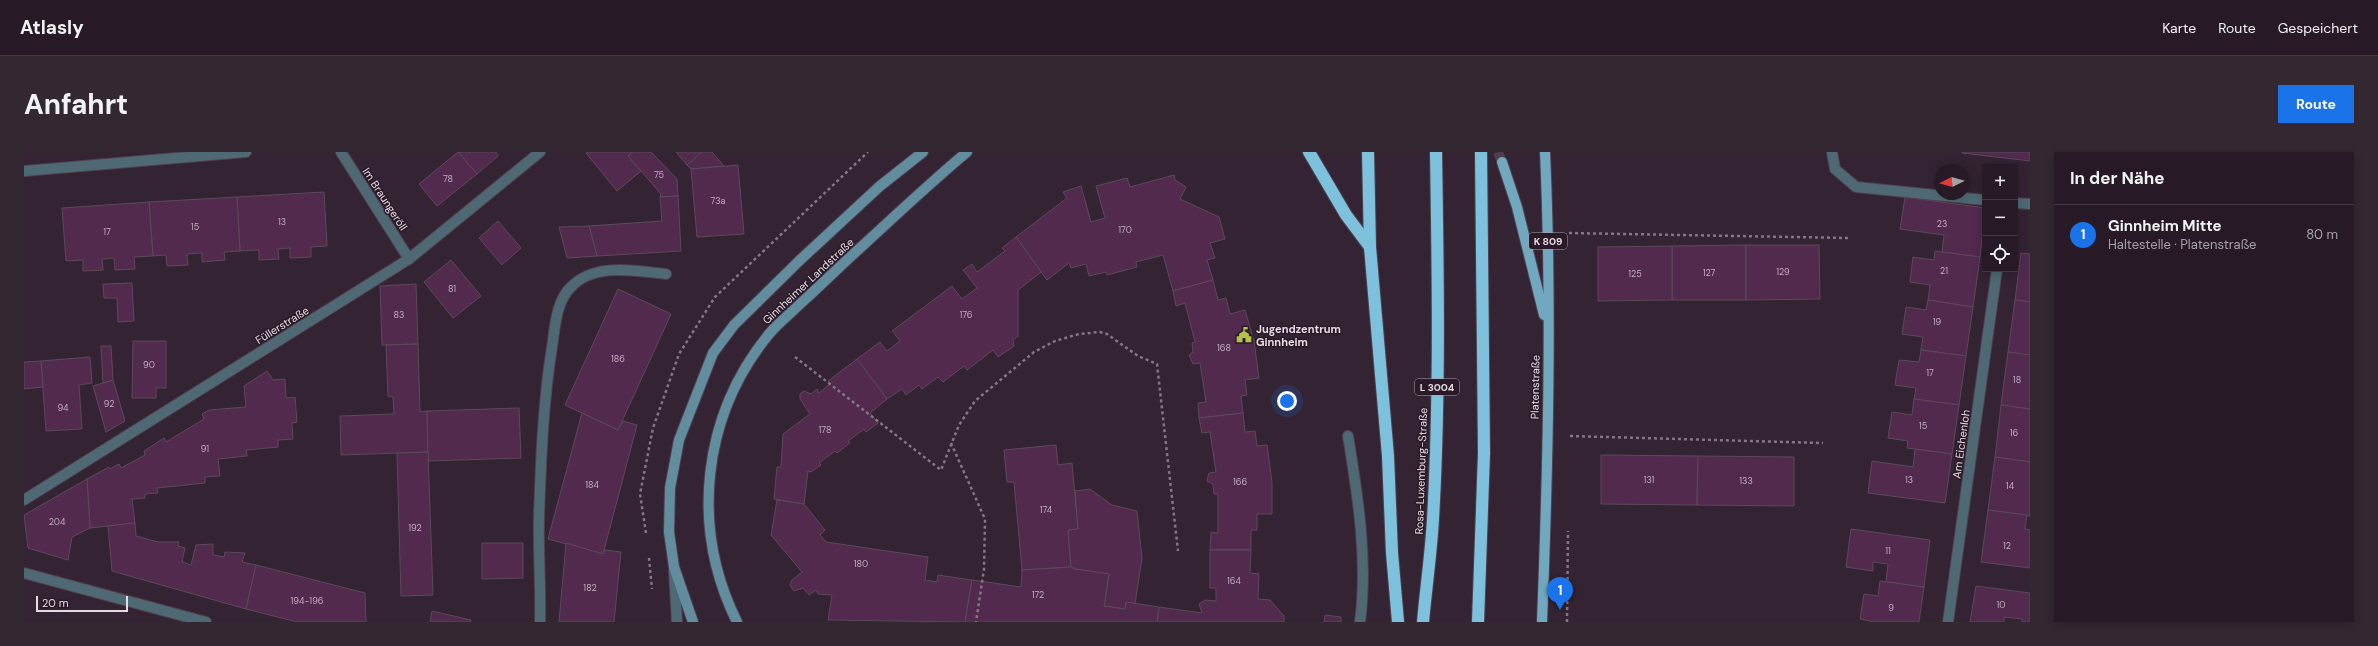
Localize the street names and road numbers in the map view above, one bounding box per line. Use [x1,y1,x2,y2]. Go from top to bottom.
street label: Im Braungeröll [360,165,410,233]
road number: K 809 [1529,233,1567,249]
street label: Ginnheimer Landstraße [759,235,857,327]
street label: Füllerstraße [253,303,311,347]
street label: Platenstraße [1527,355,1543,419]
road number: L 3004 [1415,379,1459,395]
street label: Rosa-Luxemburg-Straße [1412,407,1430,535]
street label: Am Eichenloh [1949,409,1973,479]

